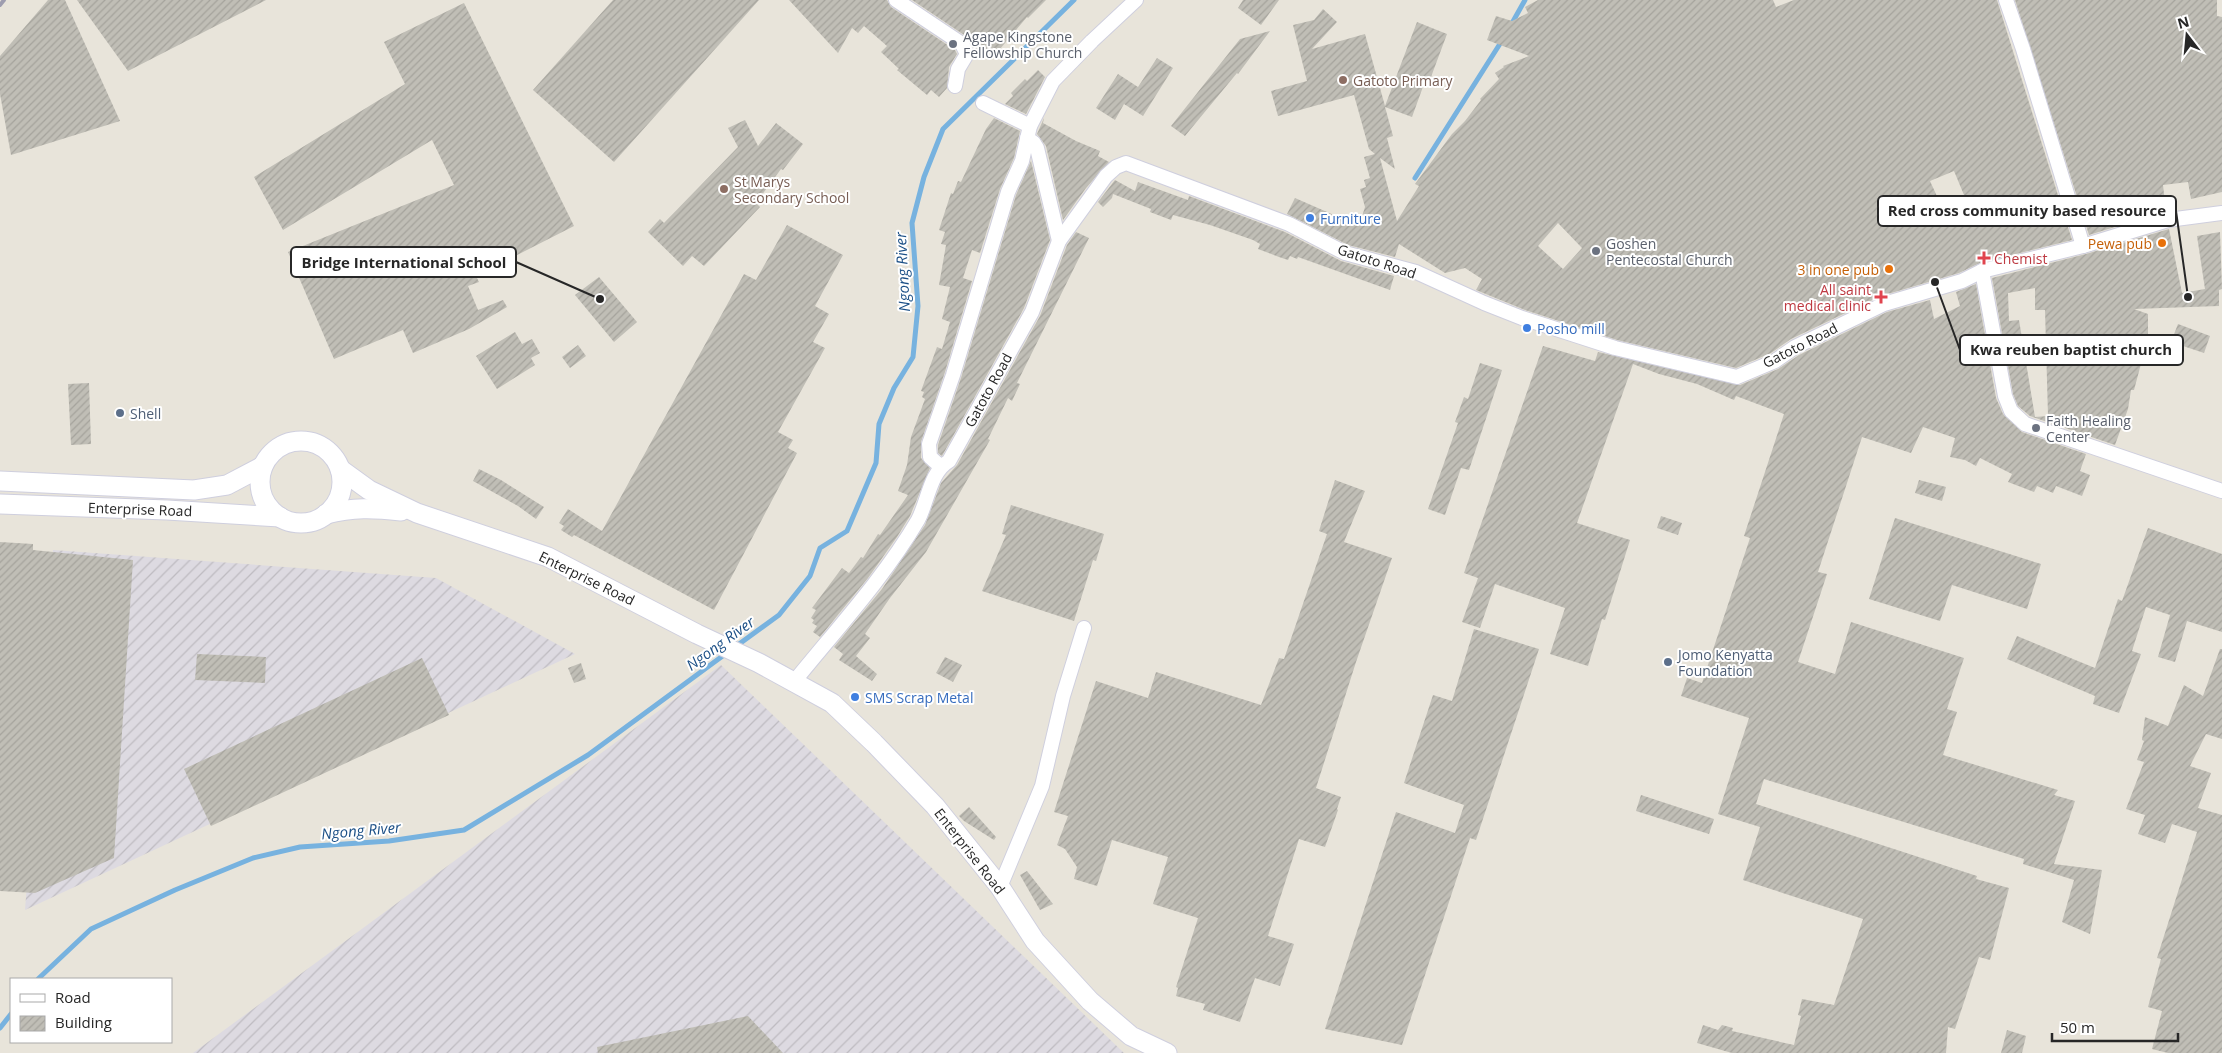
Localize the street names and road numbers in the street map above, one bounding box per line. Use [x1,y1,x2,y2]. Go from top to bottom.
street label: Gatoto Road [1335,239,1419,283]
street label: Gatoto Road [1759,318,1841,372]
street label: Gatoto Road [960,350,1016,430]
street label: Enterprise Road [88,498,192,520]
street label: Enterprise Road [536,547,638,609]
street label: Enterprise Road [930,804,1010,898]

